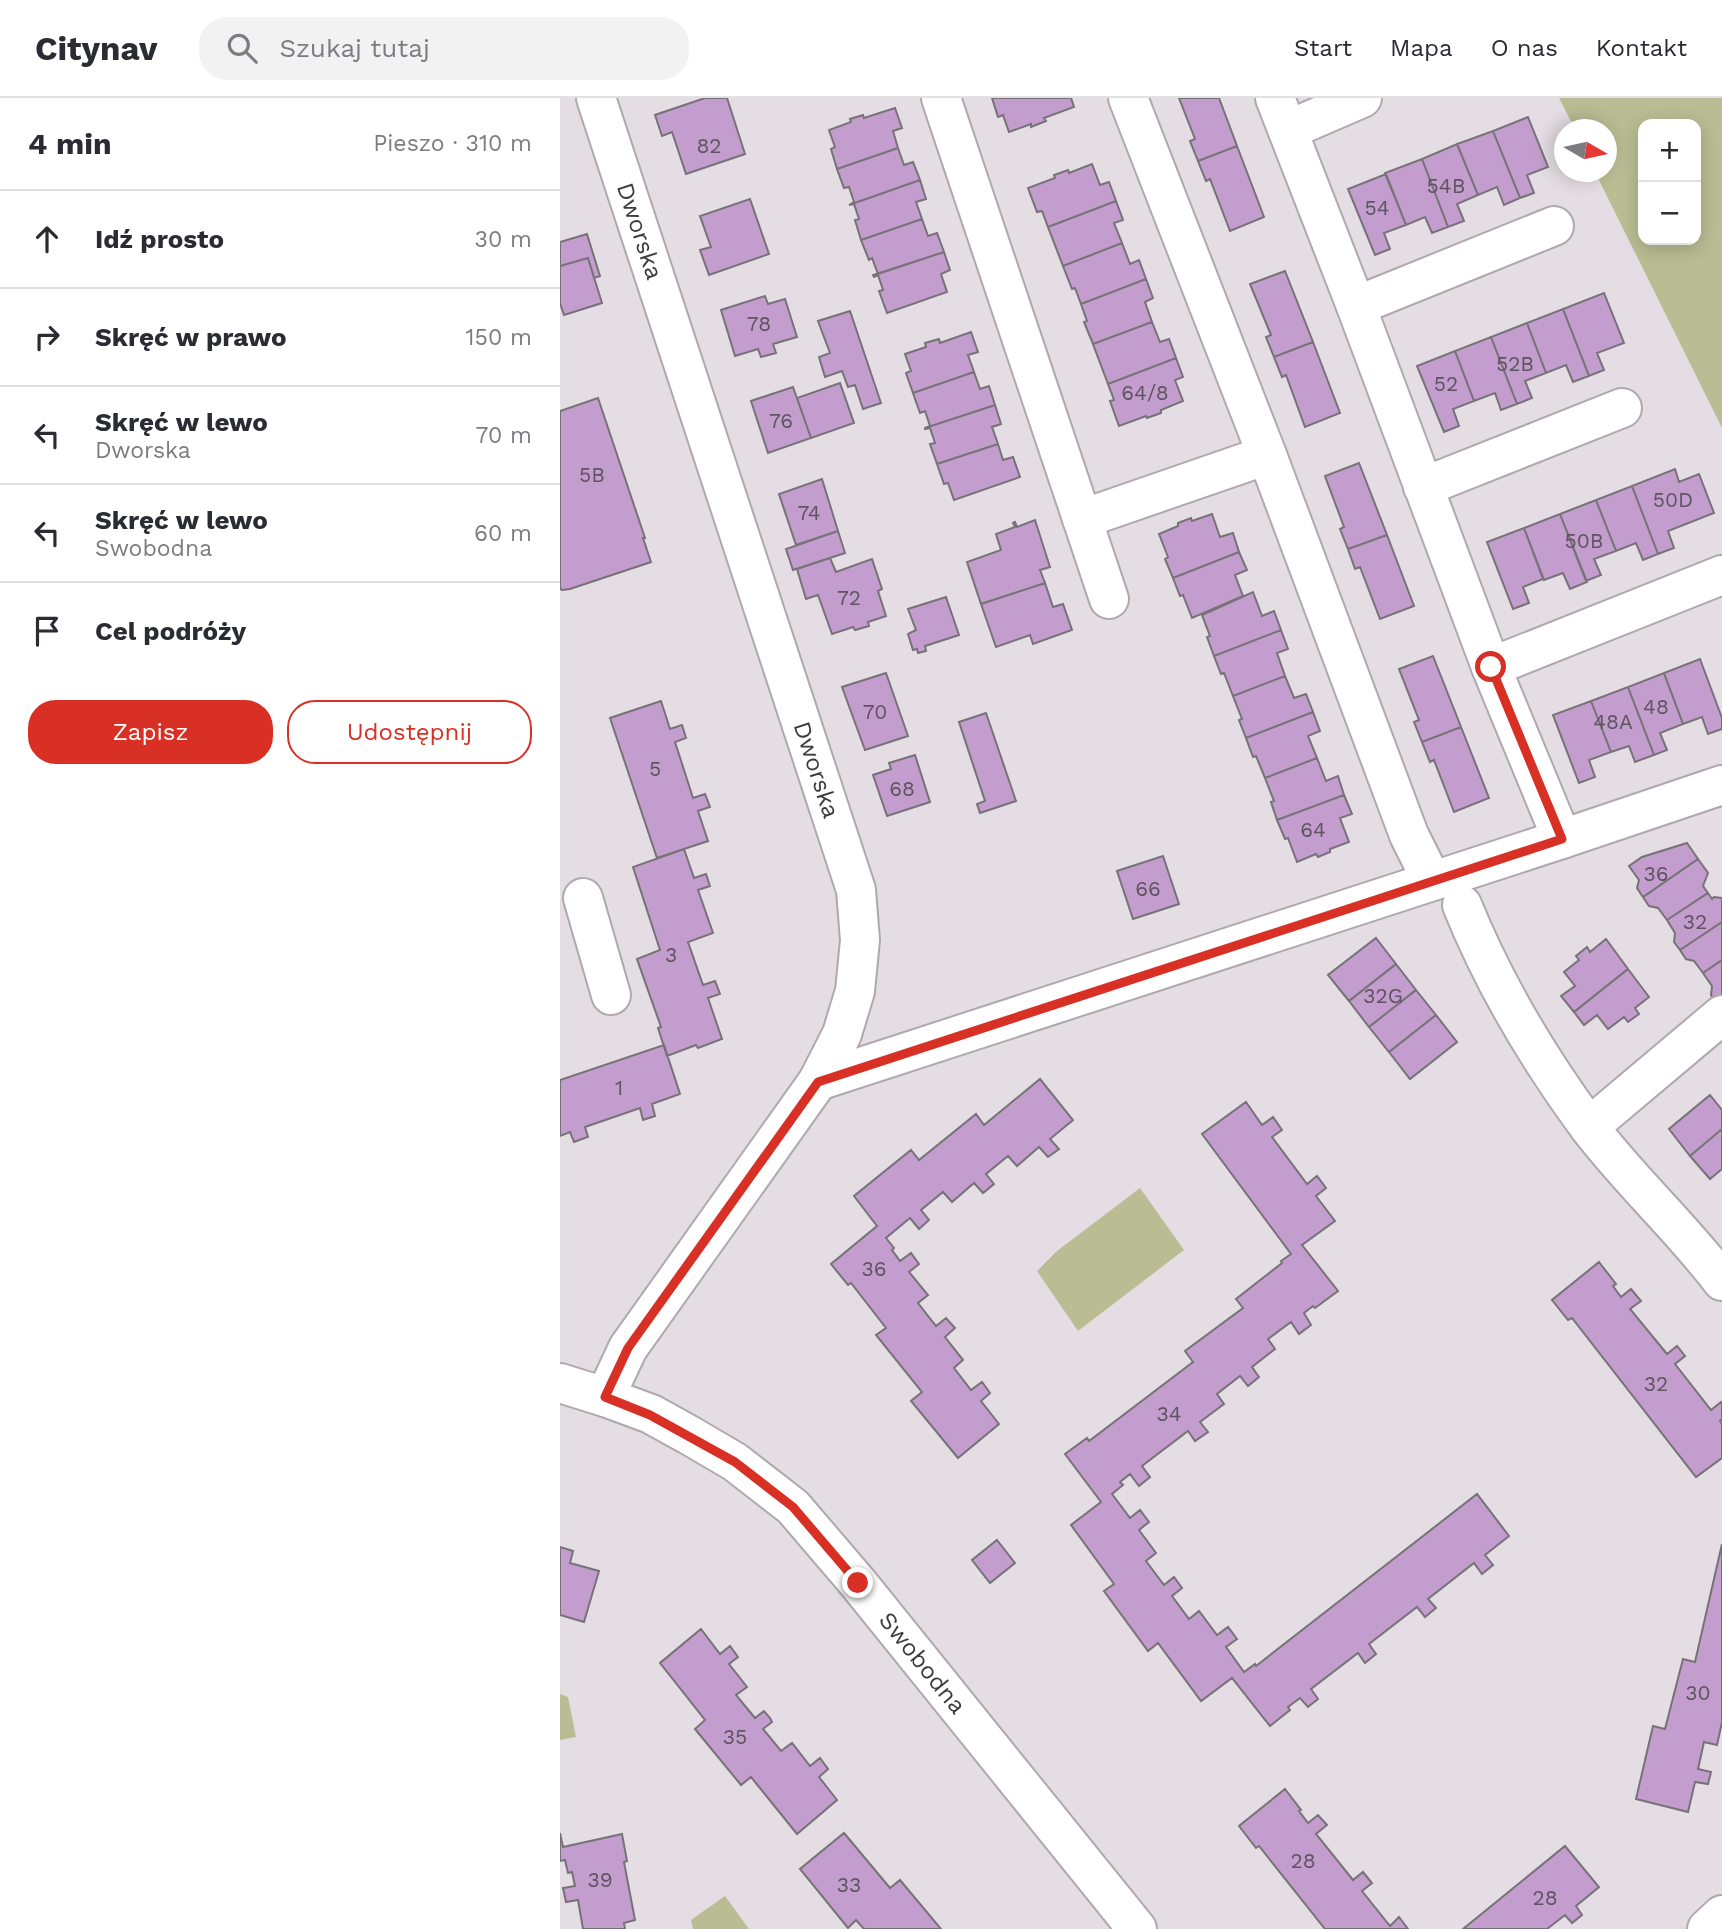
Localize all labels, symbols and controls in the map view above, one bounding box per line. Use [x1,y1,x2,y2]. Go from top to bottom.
search box [199,17,689,80]
text: Citynav [35,29,157,68]
icon: search [223,29,261,67]
text: Szukaj tutaj [279,33,430,63]
text: Start [1294,34,1352,62]
text: Mapa [1390,34,1453,62]
text: O nas [1491,34,1558,62]
text: Kontakt [1596,34,1687,62]
north arrow [1554,119,1617,182]
map controls [1638,119,1701,245]
button: + [1638,119,1701,182]
text: 4 min [28,126,112,161]
text: Pieszo · 310 m [373,130,532,157]
house number: 82 [696,133,722,158]
house number: 54B [1427,173,1465,198]
street label: Dworska [611,179,669,283]
button: − [1638,182,1701,245]
house number: 54 [1364,195,1390,220]
icon: ahead [28,220,66,258]
text: Idź prosto [95,224,224,254]
text: 30 m [475,226,532,253]
house number: 78 [747,311,771,336]
icon: right [28,318,66,356]
text: Skręć w prawo [95,322,287,352]
text: 150 m [466,324,532,351]
house number: 52B [1496,351,1534,376]
house number: 52 [1434,371,1458,396]
house number: 64/8 [1121,380,1169,405]
text: Skręć w lewo [95,407,268,437]
house number: 76 [769,408,793,433]
icon: left [28,416,66,454]
text: 70 m [475,422,532,449]
text: Dworska [95,437,191,464]
house number: 5B [579,462,605,487]
house number: 50D [1653,487,1693,512]
house number: 74 [797,500,821,525]
text: Skręć w lewo [95,505,268,535]
icon: left [28,514,66,552]
text: 60 m [474,520,532,547]
house number: 50B [1565,528,1604,553]
text: Swobodna [95,535,212,562]
house number: 72 [837,585,861,610]
icon: arrive [28,612,66,650]
text: Cel podróży [95,616,246,646]
route start [1475,651,1506,682]
house number: 48 [1643,694,1669,719]
house number: 70 [863,699,887,724]
button: Zapisz [28,700,273,764]
button: Udostępnij [287,700,532,764]
house number: 48A [1593,709,1633,734]
street label: Dworska [788,718,845,822]
house number: 5 [649,756,661,781]
house number: 68 [889,776,915,801]
house number: 64 [1300,817,1326,842]
house number: 36 [1643,861,1669,886]
house number: 66 [1135,876,1161,901]
house number: 32 [1683,909,1707,934]
house number: 3 [665,942,677,967]
house number: 32G [1363,983,1403,1008]
house number: 1 [615,1075,623,1100]
house number: 36 [861,1256,887,1281]
house number: 32 [1644,1371,1668,1396]
house number: 34 [1156,1401,1182,1426]
route end [842,1567,873,1598]
street label: Swobodna [873,1606,972,1719]
house number: 30 [1685,1680,1711,1705]
house number: 35 [723,1724,747,1749]
house number: 28 [1290,1848,1316,1873]
house number: 39 [587,1867,613,1892]
house number: 33 [837,1872,861,1897]
house number: 28 [1532,1885,1558,1910]

